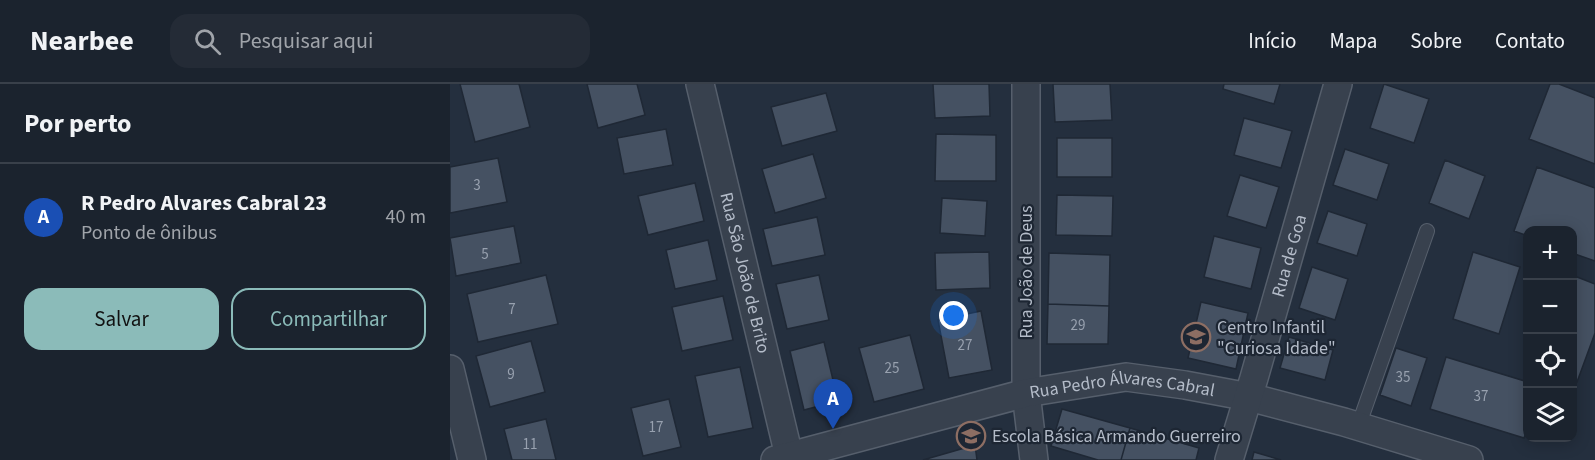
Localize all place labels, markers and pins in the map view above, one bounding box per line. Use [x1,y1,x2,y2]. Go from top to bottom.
place label: Centro Infantil "Curiosa Idade" [1217,315,1336,361]
school or university icon: Centro Infantil "Curiosa Idade" [1180,321,1212,353]
pin: A [814,380,853,429]
school or university icon: Escola Básica Armando Guerreiro [955,420,987,452]
place label: Escola Básica Armando Guerreiro [992,424,1241,449]

